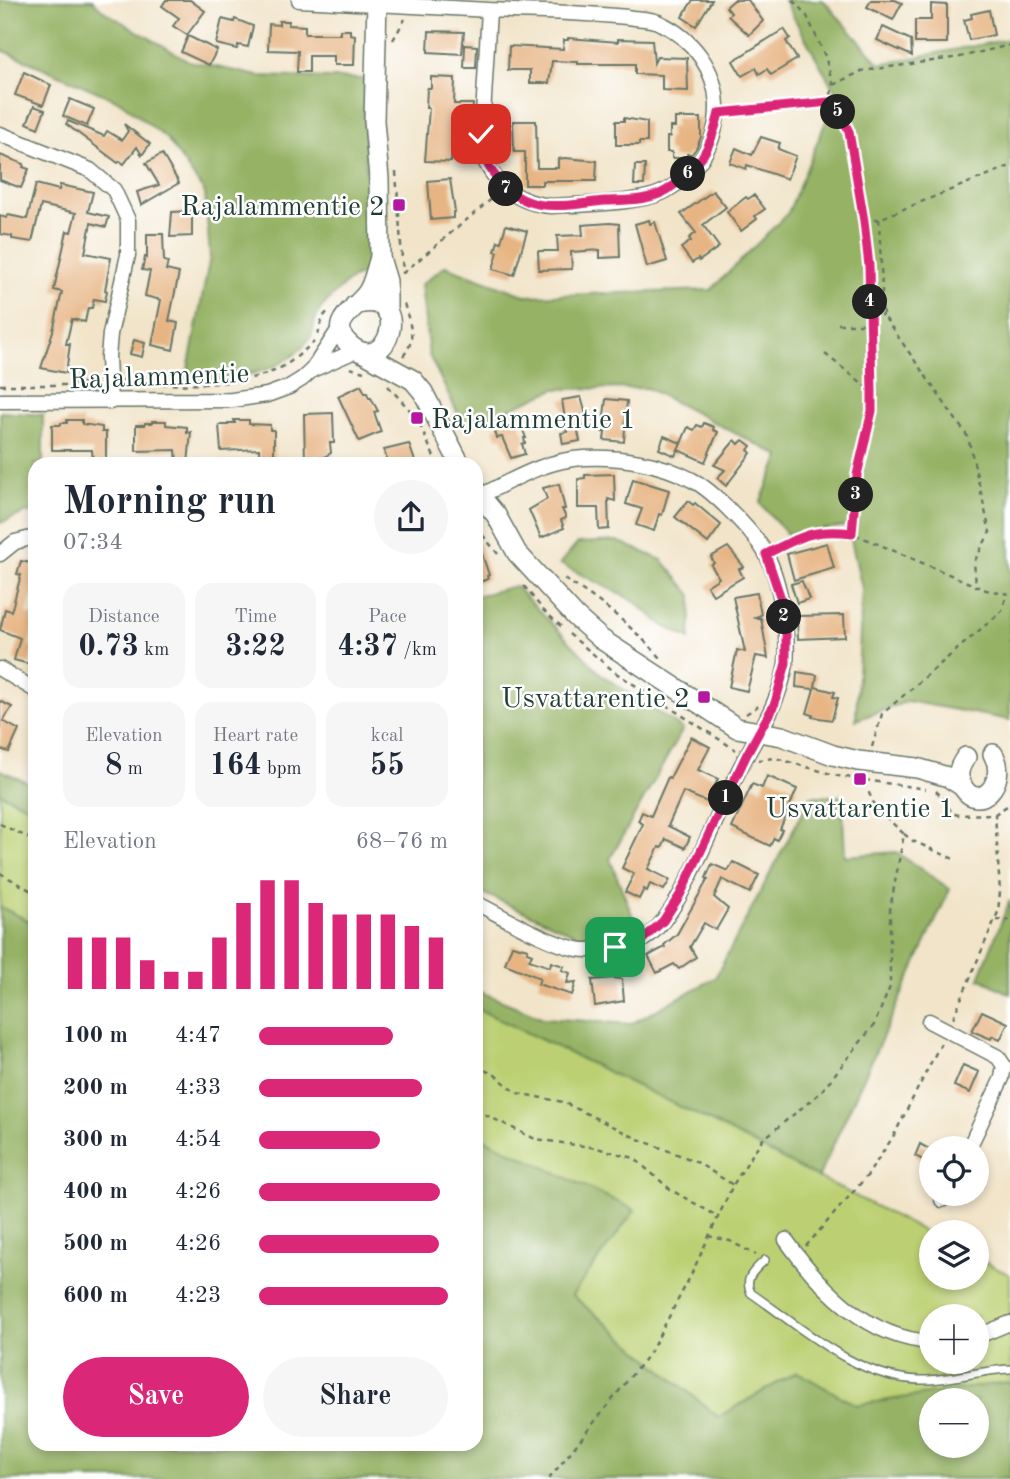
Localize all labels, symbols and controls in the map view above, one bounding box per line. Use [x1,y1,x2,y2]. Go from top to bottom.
pin: 5 [820,94,856,130]
text: 5 [832,102,843,121]
pin [451,104,511,164]
icon: check [462,115,500,153]
pin: 6 [670,156,706,192]
text: 6 [682,164,693,183]
pin: 7 [489,172,524,206]
text: 7 [500,179,511,198]
place label: Rajalammentie 2 [180,194,385,222]
marker: Rajalammentie 2 [391,197,407,213]
pin: 4 [852,284,888,320]
text: 4 [864,292,875,311]
street label: Rajalammentie [68,361,250,395]
place label: Rajalammentie 1 [431,407,636,435]
marker: Rajalammentie 1 [409,410,425,426]
pin: 3 [838,477,874,512]
button: share [374,480,448,554]
text: Morning run [63,484,276,522]
text: 3 [850,485,861,504]
text: 07:34 [63,531,123,554]
pin: 2 [766,600,802,634]
text: 2 [778,607,789,626]
text: Distance [88,608,160,627]
text: Time [234,608,277,627]
text: Pace [368,608,406,627]
text: 0.73 [78,632,139,662]
text: 3:22 [225,632,286,662]
text: 4:37 [337,632,398,662]
text: km [139,641,169,660]
text: /km [398,641,437,660]
place label: Usvattarentie 2 [501,686,690,714]
marker: Usvattarentie 2 [696,689,712,705]
text: Elevation [85,727,162,746]
text: Heart rate [213,727,298,746]
text: kcal [371,727,404,746]
text: 8 [105,751,122,781]
text: 164 [209,751,262,781]
text: 55 [370,751,405,781]
text: m [122,760,143,779]
text: bpm [262,760,302,779]
marker: Usvattarentie 1 [852,771,868,787]
pin: 1 [708,780,744,816]
text: 1 [720,788,731,807]
place label: Usvattarentie 1 [765,796,955,824]
text: Elevation [63,830,157,853]
text: 68–76 m [356,830,448,853]
pin [585,917,645,977]
icon: arrive [596,928,634,966]
text: 100 m [63,1024,128,1047]
text: 4:47 [175,1024,221,1047]
text: 200 m [63,1076,128,1099]
text: 4:33 [175,1076,221,1099]
text: 300 m [63,1128,128,1151]
text: 4:54 [175,1128,221,1151]
map controls [919,1136,989,1458]
button: locate [919,1136,989,1206]
text: 400 m [63,1180,128,1203]
text: 4:26 [175,1180,221,1203]
button: layers [919,1220,989,1290]
text: 500 m [63,1232,128,1255]
text: 4:26 [175,1232,221,1255]
text: 600 m [63,1284,128,1307]
text: 4:23 [175,1284,221,1307]
button: + [919,1304,989,1374]
button: Save [63,1357,249,1437]
button: Share [263,1357,448,1437]
button: − [919,1388,989,1458]

